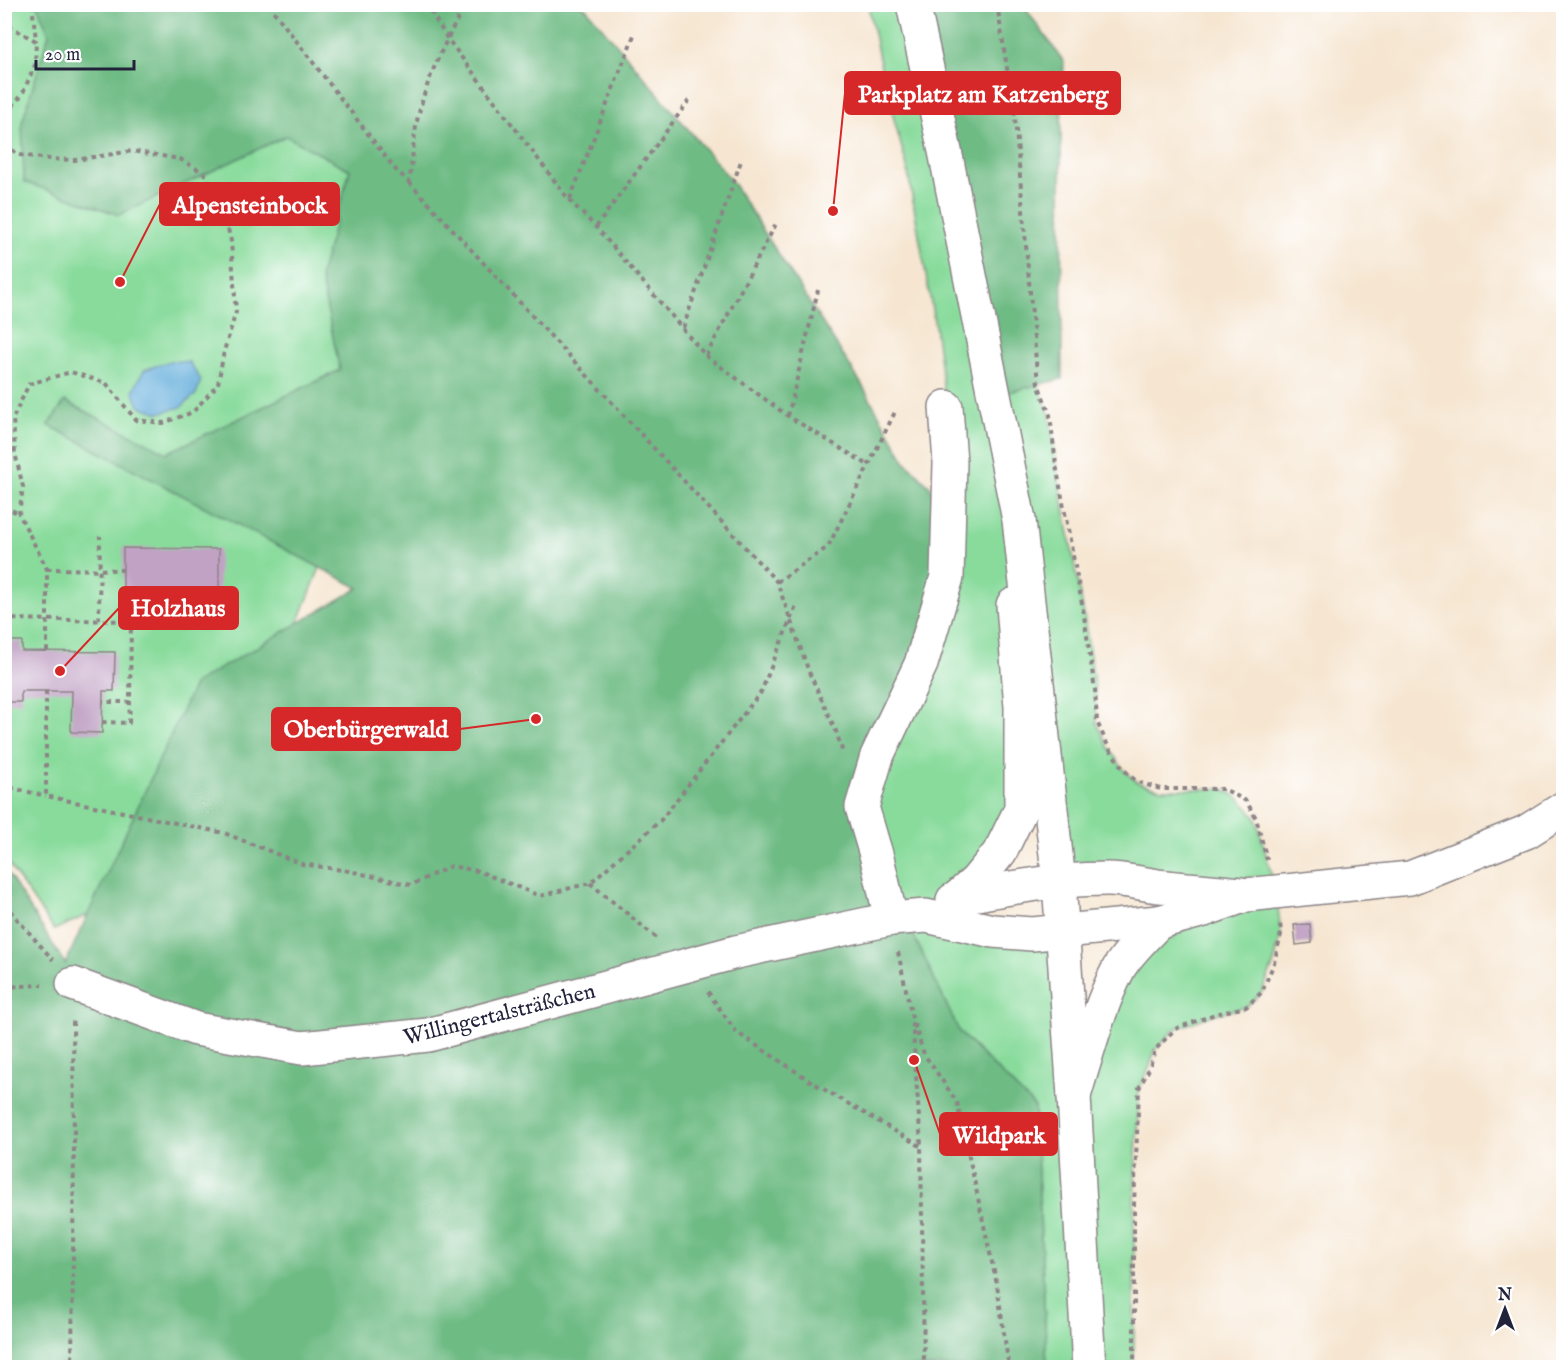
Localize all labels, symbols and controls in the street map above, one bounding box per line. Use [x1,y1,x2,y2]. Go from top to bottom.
scale bar [36,33,134,71]
text: 20 m [45,44,80,67]
callout: Parkplatz am Katzenberg [845,72,1120,114]
text: Parkplatz am Katzenberg [858,80,1109,111]
callout: Alpensteinbock [160,183,339,225]
text: Alpensteinbock [171,191,329,222]
callout: Holzhaus [119,587,238,629]
text: Holzhaus [131,594,226,625]
callout: Oberbürgerwald [272,708,460,750]
text: Oberbürgerwald [284,715,450,746]
street label: Willingertalsträßchen [401,977,599,1052]
callout: Wildpark [940,1113,1057,1155]
text: Wildpark [951,1121,1047,1152]
north arrow [1475,1279,1535,1339]
text: N [1497,1286,1512,1306]

